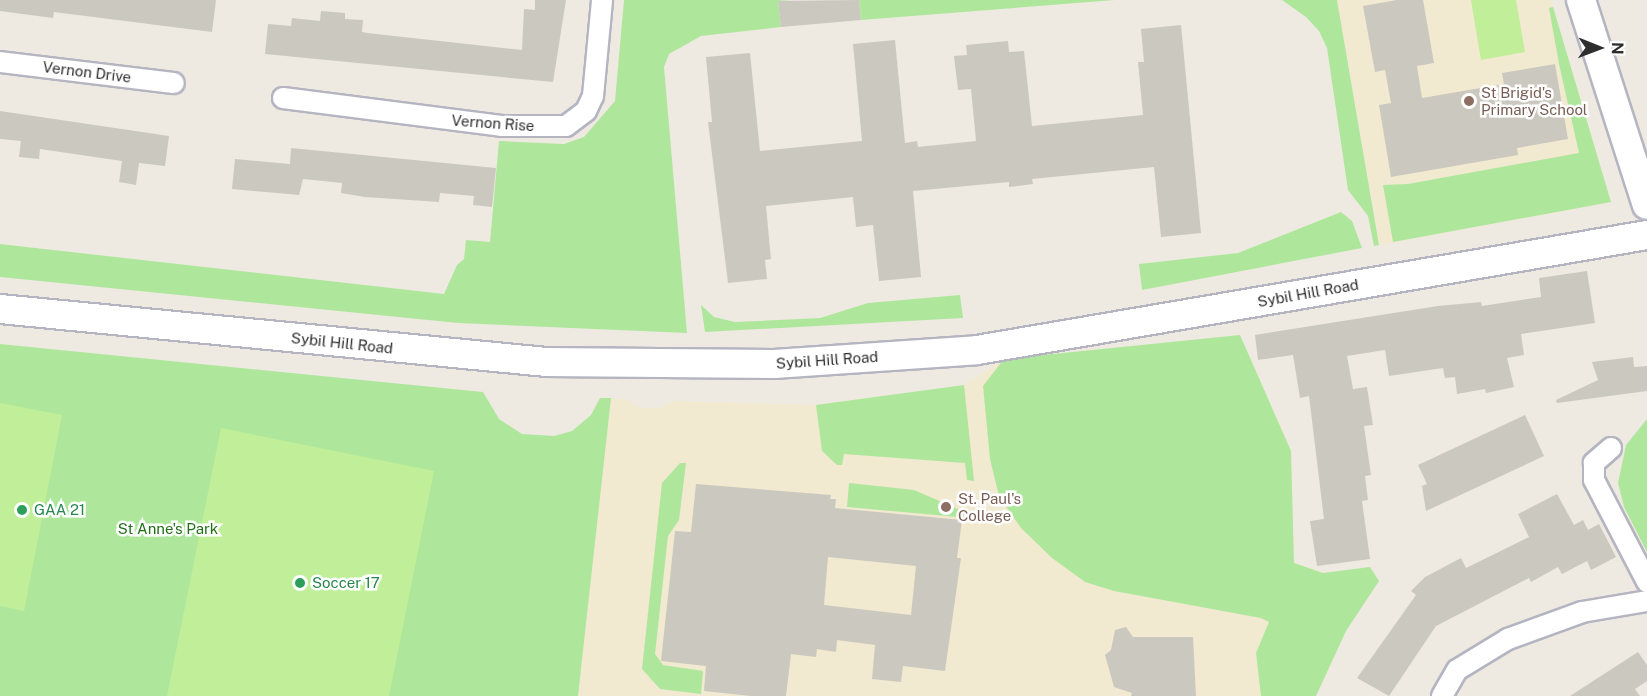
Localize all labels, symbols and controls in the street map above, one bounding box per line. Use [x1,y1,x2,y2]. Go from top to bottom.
north arrow [1569,18,1629,78]
text: N [1608,42,1627,55]
street label: Vernon Drive [42,58,132,86]
place label: St Brigid's Primary School [1481,83,1587,118]
marker: St Brigid's Primary School [1462,94,1476,108]
street label: Vernon Rise [451,111,535,135]
street label: Sybil Hill Road [1256,275,1360,311]
street label: Sybil Hill Road [290,329,394,357]
street label: Sybil Hill Road [775,347,879,373]
place label: St. Paul's College [958,489,1021,524]
marker: St. Paul's College [939,500,953,514]
place label: GAA 21 [34,501,85,519]
marker: GAA 21 [15,503,29,517]
park label: St Anne's Park [118,520,218,538]
place label: Soccer 17 [312,574,380,592]
marker: Soccer 17 [293,576,307,590]

